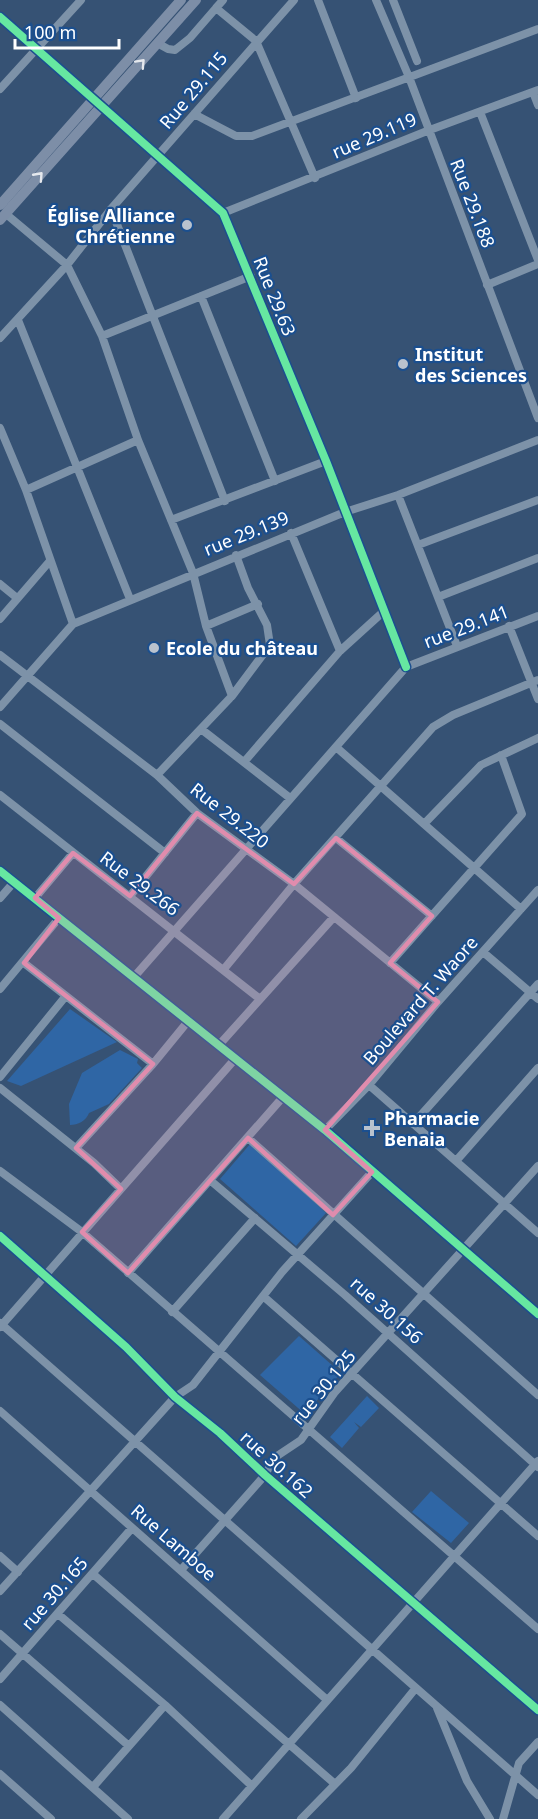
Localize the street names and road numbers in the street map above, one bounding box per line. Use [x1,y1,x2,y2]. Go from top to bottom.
street label: Rue 29.115 [154,46,232,134]
street label: rue 29.119 [328,106,420,164]
street label: Rue 29.188 [445,155,501,251]
street label: Rue 29.63 [248,253,302,339]
street label: rue 29.139 [200,505,292,561]
street label: rue 29.141 [420,599,512,653]
street label: Rue 29.220 [186,777,274,853]
street label: Rue 29.266 [95,845,185,921]
street label: Boulevard T. Waore [357,931,483,1069]
street label: rue 30.156 [346,1271,428,1349]
street label: rue 30.125 [285,1345,361,1429]
street label: rue 30.162 [236,1425,318,1503]
street label: Rue Lamboe [126,1498,222,1586]
street label: rue 30.165 [16,1551,92,1635]

